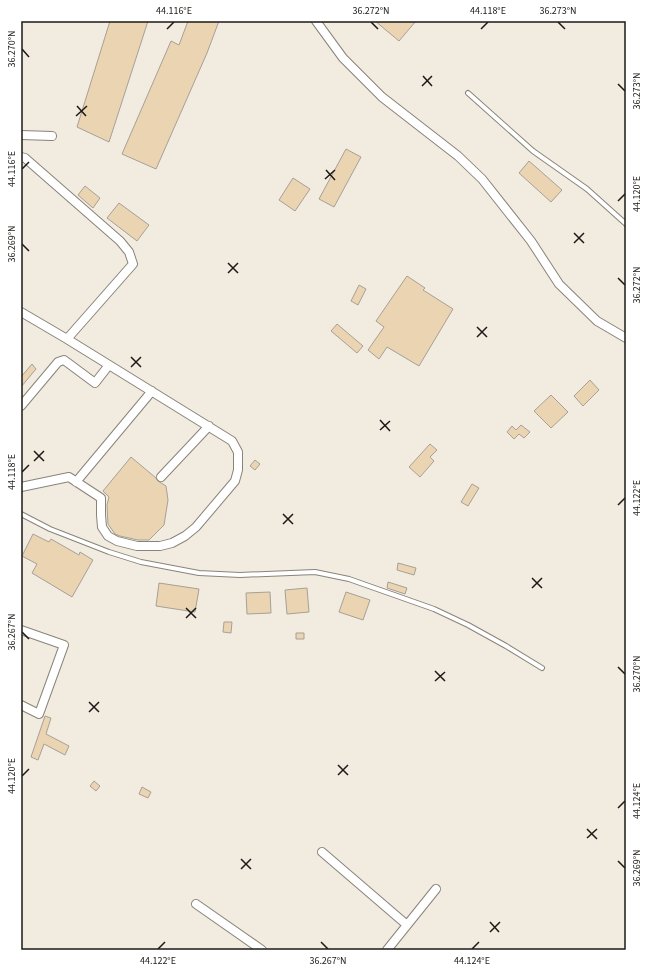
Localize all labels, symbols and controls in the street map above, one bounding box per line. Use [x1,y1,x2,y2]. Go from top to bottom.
text: 44.116°E [156,4,192,18]
text: 36.272°N [352,4,390,18]
text: 44.118°E [470,4,506,18]
text: 36.273°N [539,4,577,18]
text: 36.270°N [5,30,19,68]
text: 36.273°N [630,72,644,110]
text: 44.116°E [5,151,19,187]
text: 44.120°E [630,176,644,212]
text: 36.269°N [5,225,19,263]
text: 36.272°N [630,266,644,304]
text: 44.118°E [5,454,19,490]
text: 44.122°E [630,480,644,516]
text: 36.267°N [5,613,19,651]
text: 36.270°N [630,655,644,693]
text: 44.120°E [5,758,19,794]
text: 44.124°E [630,783,644,819]
text: 36.269°N [630,849,644,887]
text: 44.122°E [140,954,176,968]
text: 36.267°N [309,954,347,968]
text: 44.124°E [454,954,490,968]

